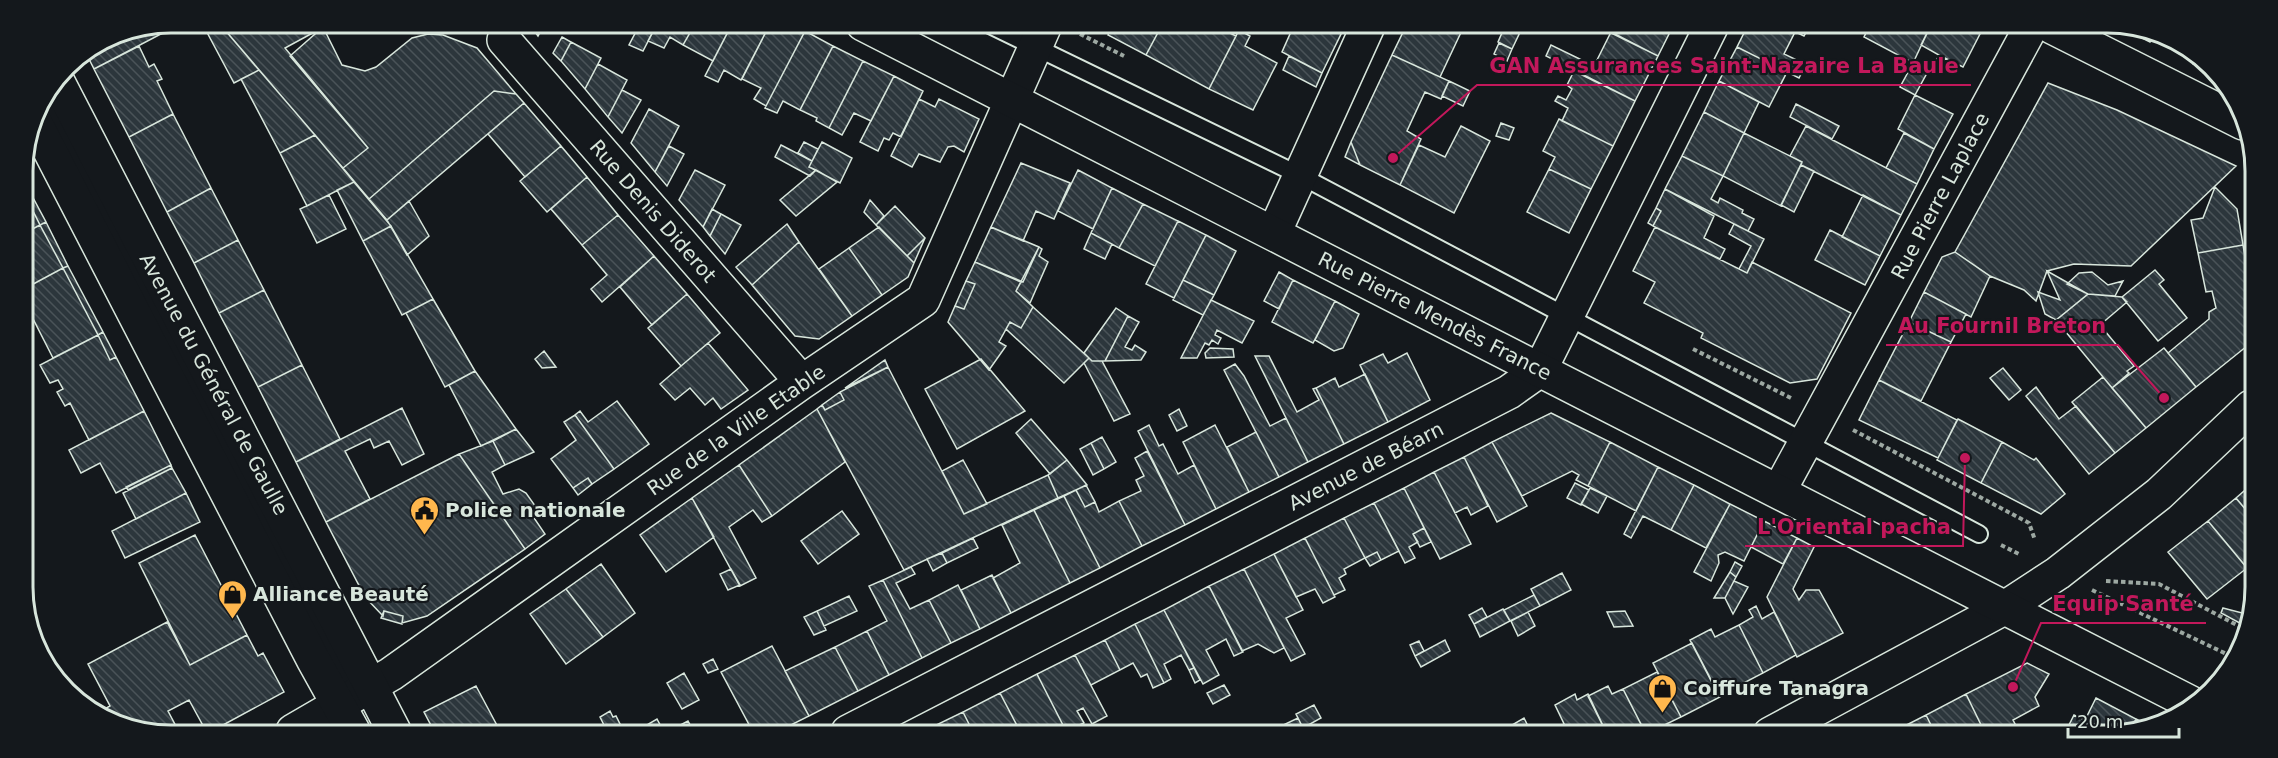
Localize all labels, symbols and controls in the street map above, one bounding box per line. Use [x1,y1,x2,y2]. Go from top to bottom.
callout: GAN Assurances Saint-Nazaire La Baule [1477,46,1971,85]
text: GAN Assurances Saint-Nazaire La Baule [1489,54,1959,78]
street label: Rue Pierre Laplace [1886,109,1994,283]
street label: Rue Denis Diderot [585,135,721,287]
street label: Rue Pierre Mendès France [1314,247,1556,385]
street label: Avenue du Général de Gaulle [135,249,293,519]
callout: Au Fournil Breton [1886,306,2118,345]
text: Au Fournil Breton [1898,314,2106,338]
street label: Rue de la Ville Etable [642,359,830,501]
street label: Avenue de Béarn [1284,417,1448,515]
public building icon: Police nationale [408,494,440,536]
place label: Police nationale [445,498,626,522]
callout: L'Oriental pacha [1745,507,1963,546]
text: L'Oriental pacha [1757,515,1951,539]
shop icon: Alliance Beauté [216,578,248,620]
place label: Alliance Beauté [253,582,429,606]
callout: Equip'Santé [2041,584,2206,623]
text: Equip'Santé [2052,592,2194,616]
shop icon: Coiffure Tanagra [1646,672,1678,714]
place label: Coiffure Tanagra [1683,676,1869,700]
scale bar [2068,701,2179,739]
text: 20 m [2077,711,2123,732]

